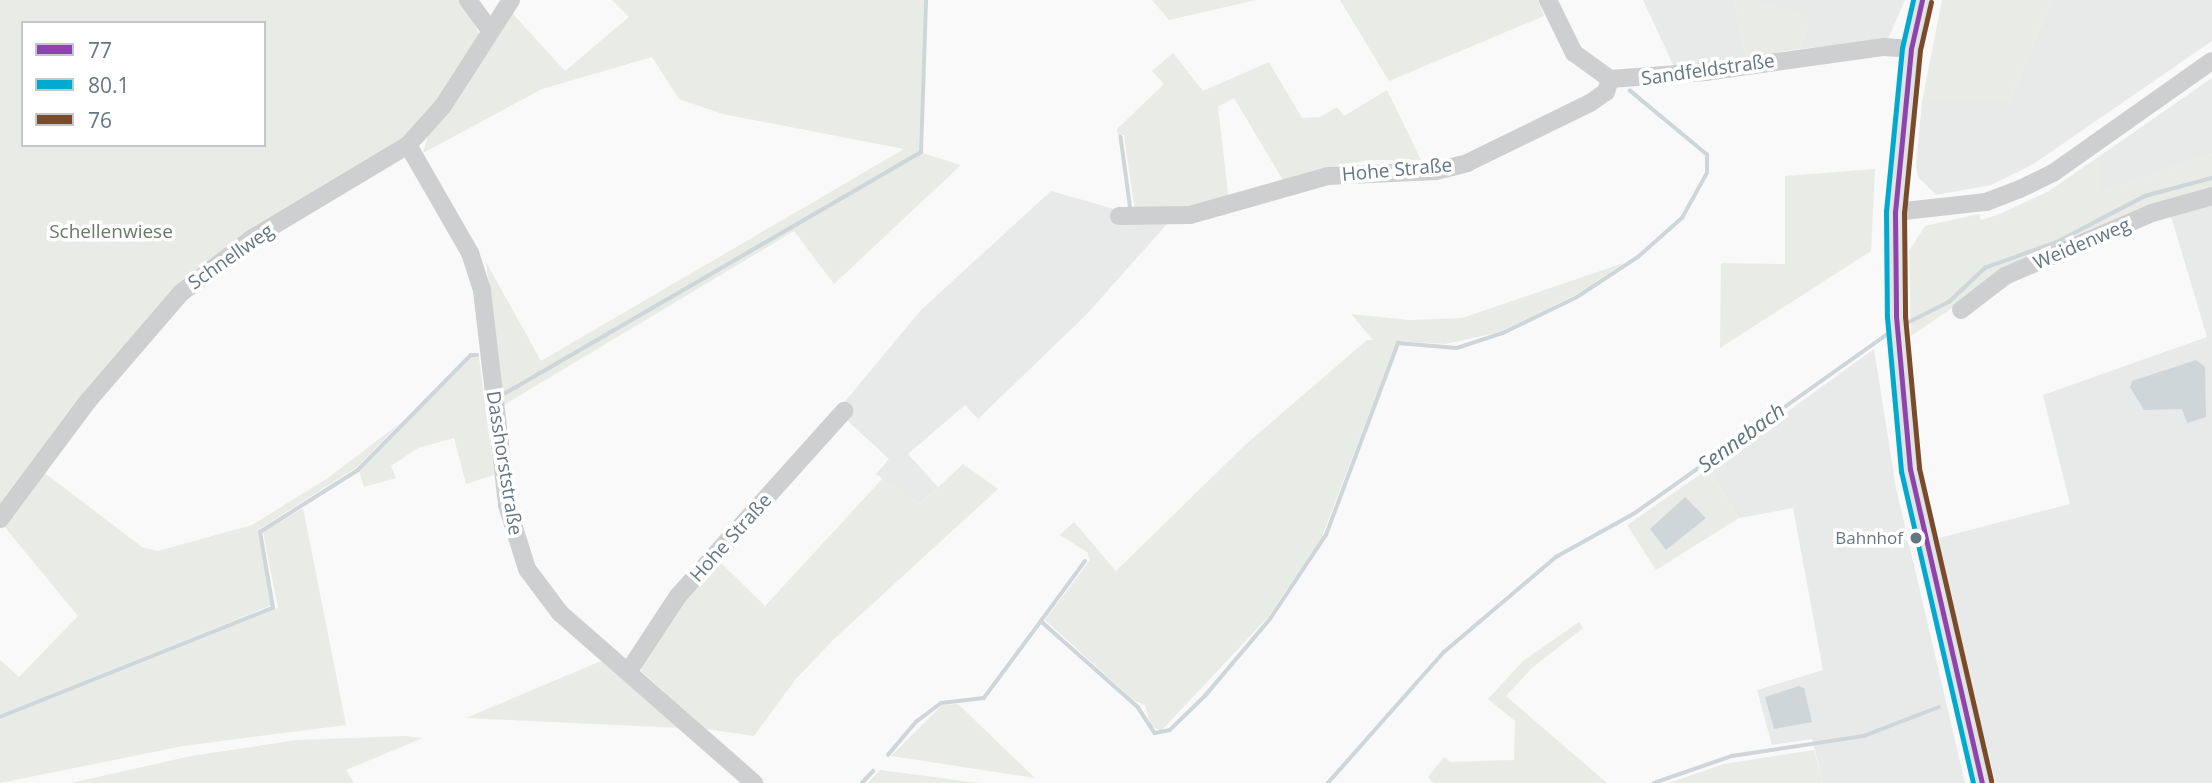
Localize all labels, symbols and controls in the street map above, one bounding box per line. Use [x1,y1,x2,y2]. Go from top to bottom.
legend [21,21,266,147]
text: 77 [88,36,112,64]
street label: Sandfeldstraße [1640,49,1776,91]
text: 80.1 [88,71,130,99]
text: 76 [88,106,112,134]
street label: Hohe Straße [1341,154,1453,186]
street label: Weidenweg [2030,213,2134,275]
street label: Schnellweg [184,219,278,295]
park label: Schellenwiese [49,221,173,243]
street label: Dasshorststraße [481,389,527,537]
water label: Sennebach [1693,397,1789,477]
street label: Hohe Straße [685,489,777,587]
place label: Bahnhof [1835,528,1903,548]
marker: Bahnhof [1909,531,1923,545]

